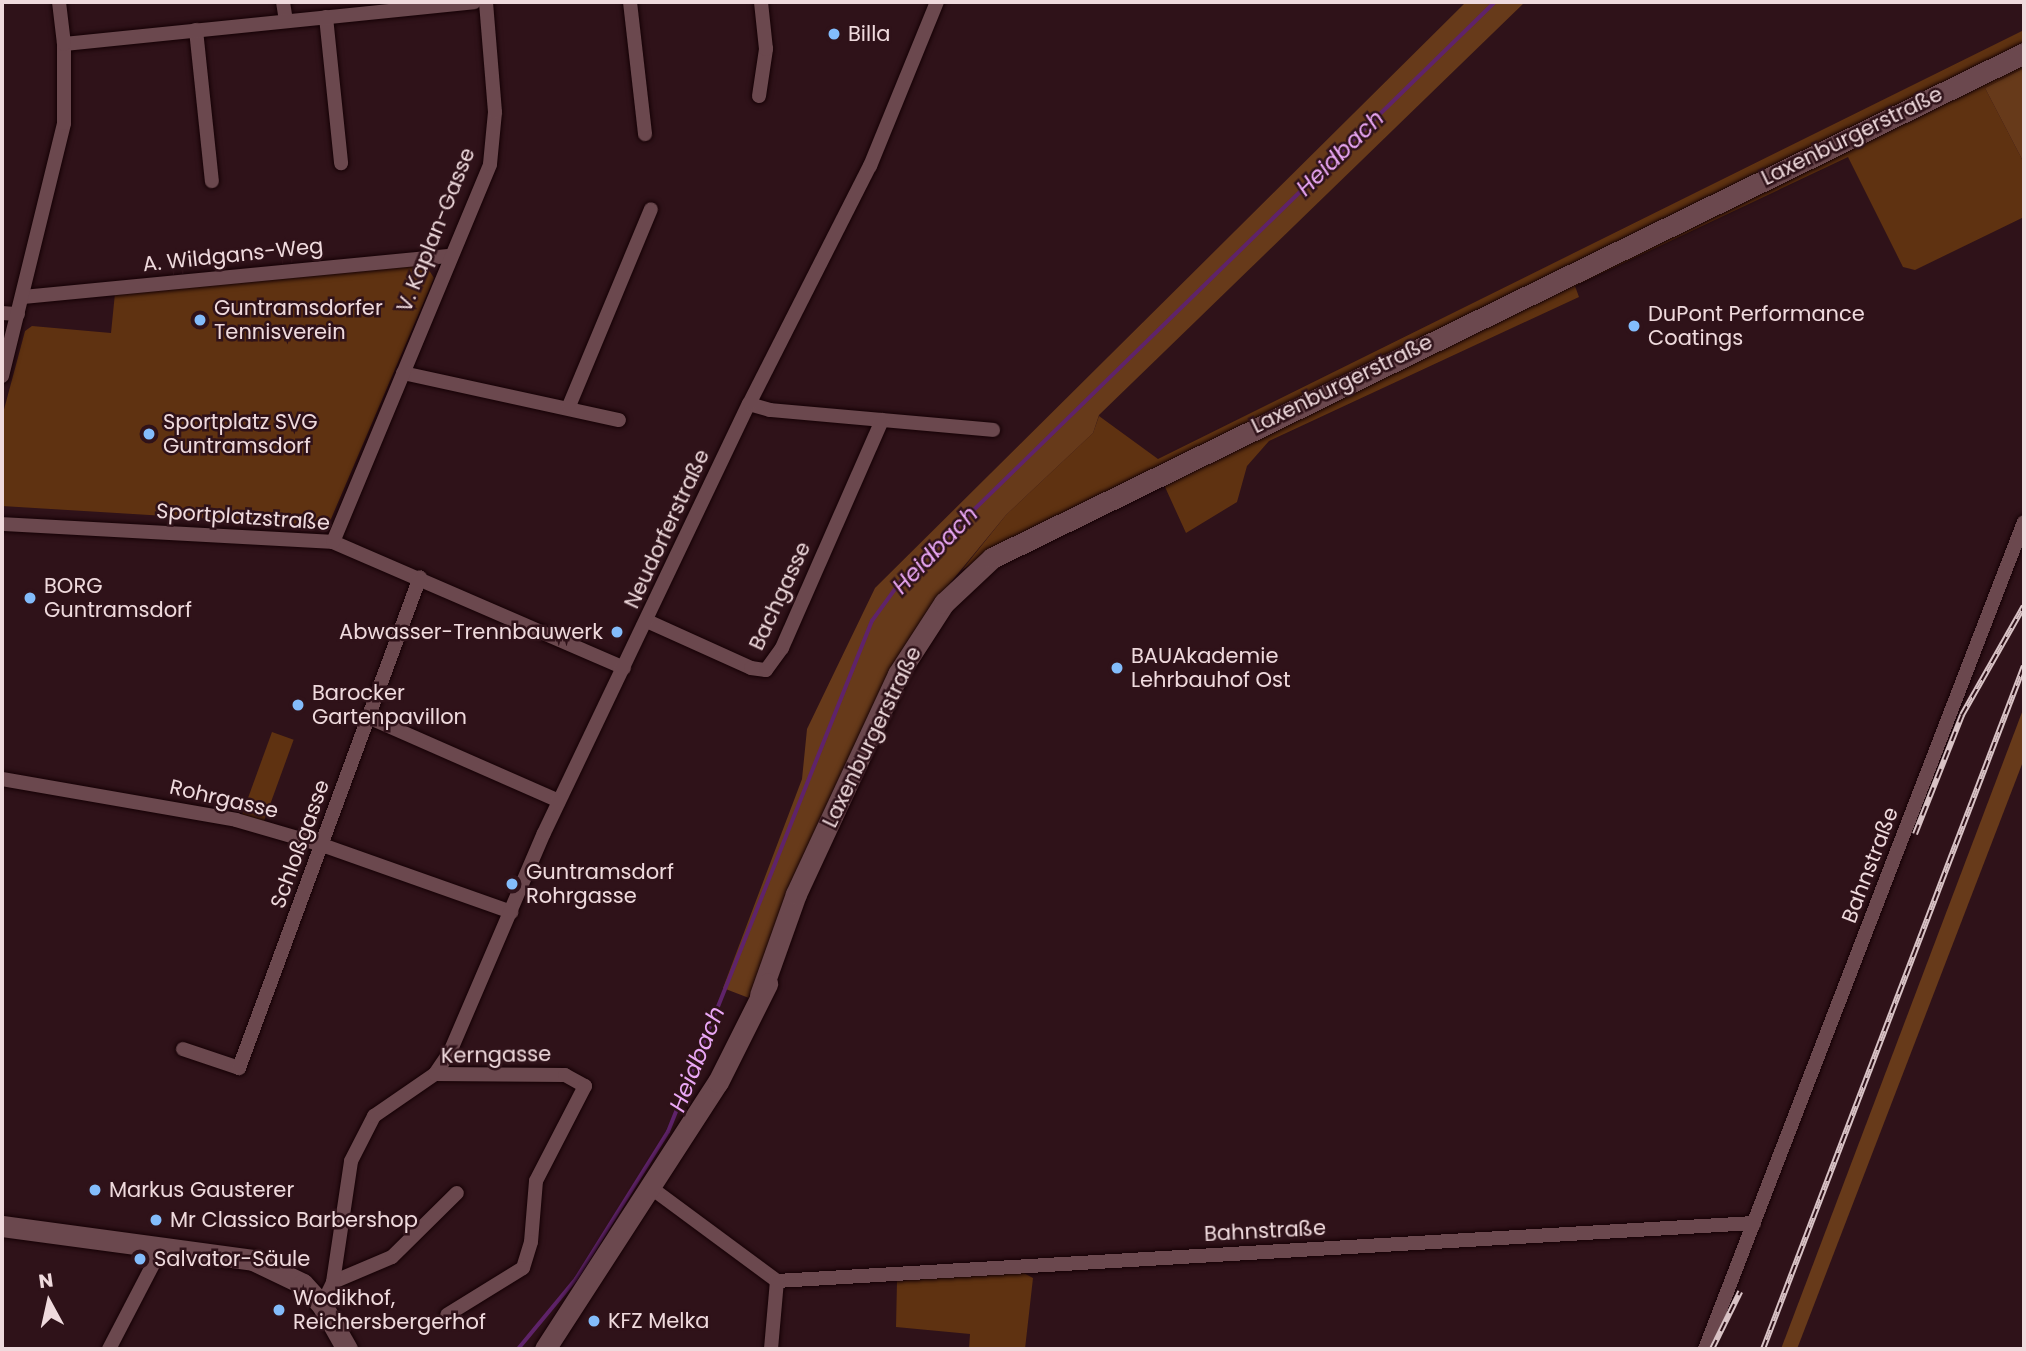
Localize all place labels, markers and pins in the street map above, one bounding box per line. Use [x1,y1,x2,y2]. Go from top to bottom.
place label: Billa [848,21,891,47]
marker: Billa [826,26,842,42]
place label: Guntramsdorfer Tennisverein [214,295,383,345]
place label: DuPont Performance Coatings [1648,301,1865,351]
marker: Guntramsdorfer Tennisverein [192,312,208,328]
marker: DuPont Performance Coatings [1626,318,1642,334]
place label: Sportplatz SVG Guntramsdorf [163,409,318,459]
marker: Sportplatz SVG Guntramsdorf [141,426,157,442]
place label: BORG Guntramsdorf [44,573,192,623]
marker: BORG Guntramsdorf [22,590,38,606]
place label: Abwasser-Trennbauwerk [339,619,603,645]
marker: Abwasser-Trennbauwerk [609,624,625,640]
place label: BAUAkademie Lehrbauhof Ost [1131,643,1291,693]
marker: BAUAkademie Lehrbauhof Ost [1109,660,1125,676]
place label: Barocker Gartenpavillon [312,680,467,730]
marker: Barocker Gartenpavillon [290,697,306,713]
place label: Guntramsdorf Rohrgasse [526,859,674,909]
marker: Guntramsdorf Rohrgasse [504,876,520,892]
place label: Markus Gausterer [109,1177,294,1203]
marker: Markus Gausterer [87,1182,103,1198]
place label: Mr Classico Barbershop [170,1207,418,1233]
marker: Mr Classico Barbershop [148,1212,164,1228]
place label: Salvator-Säule [154,1246,310,1272]
marker: Salvator-Säule [132,1251,148,1267]
place label: Wodikhof, Reichersbergerhof [293,1285,486,1335]
marker: Wodikhof, Reichersbergerhof [271,1302,287,1318]
place label: KFZ Melka [608,1308,709,1334]
marker: KFZ Melka [586,1313,602,1329]

